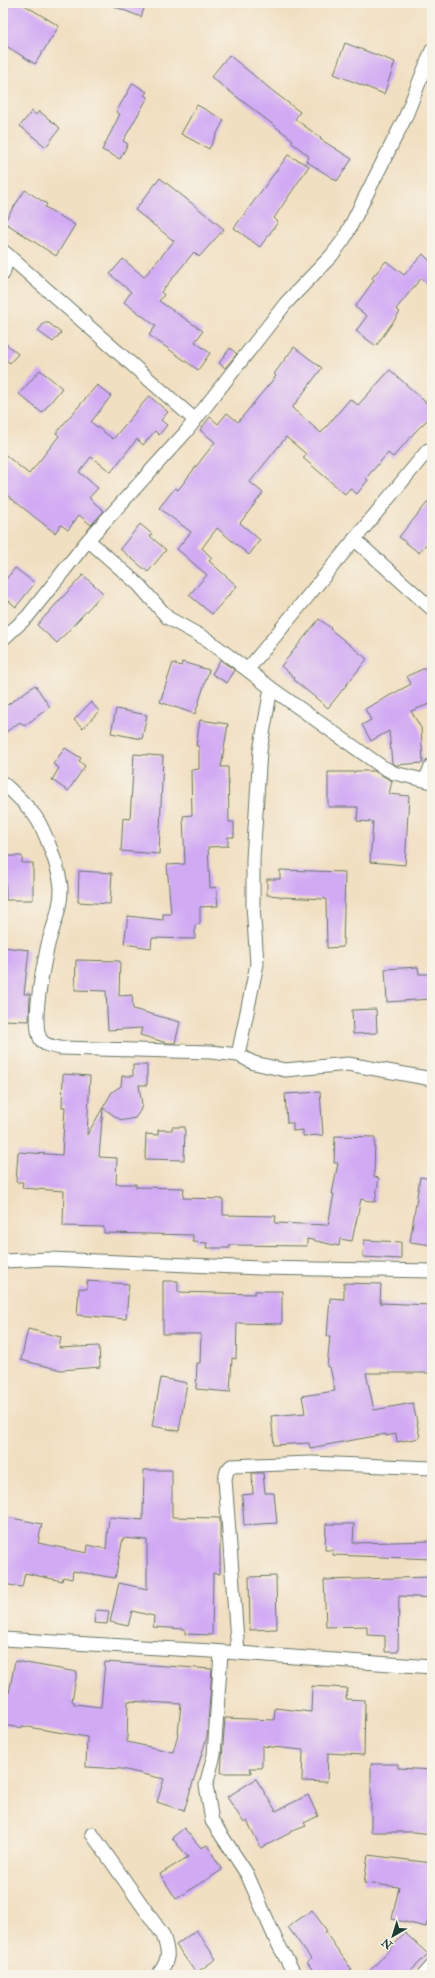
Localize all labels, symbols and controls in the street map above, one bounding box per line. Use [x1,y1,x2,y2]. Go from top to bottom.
north arrow [373,1916,413,1956]
text: N [378,1935,396,1952]

